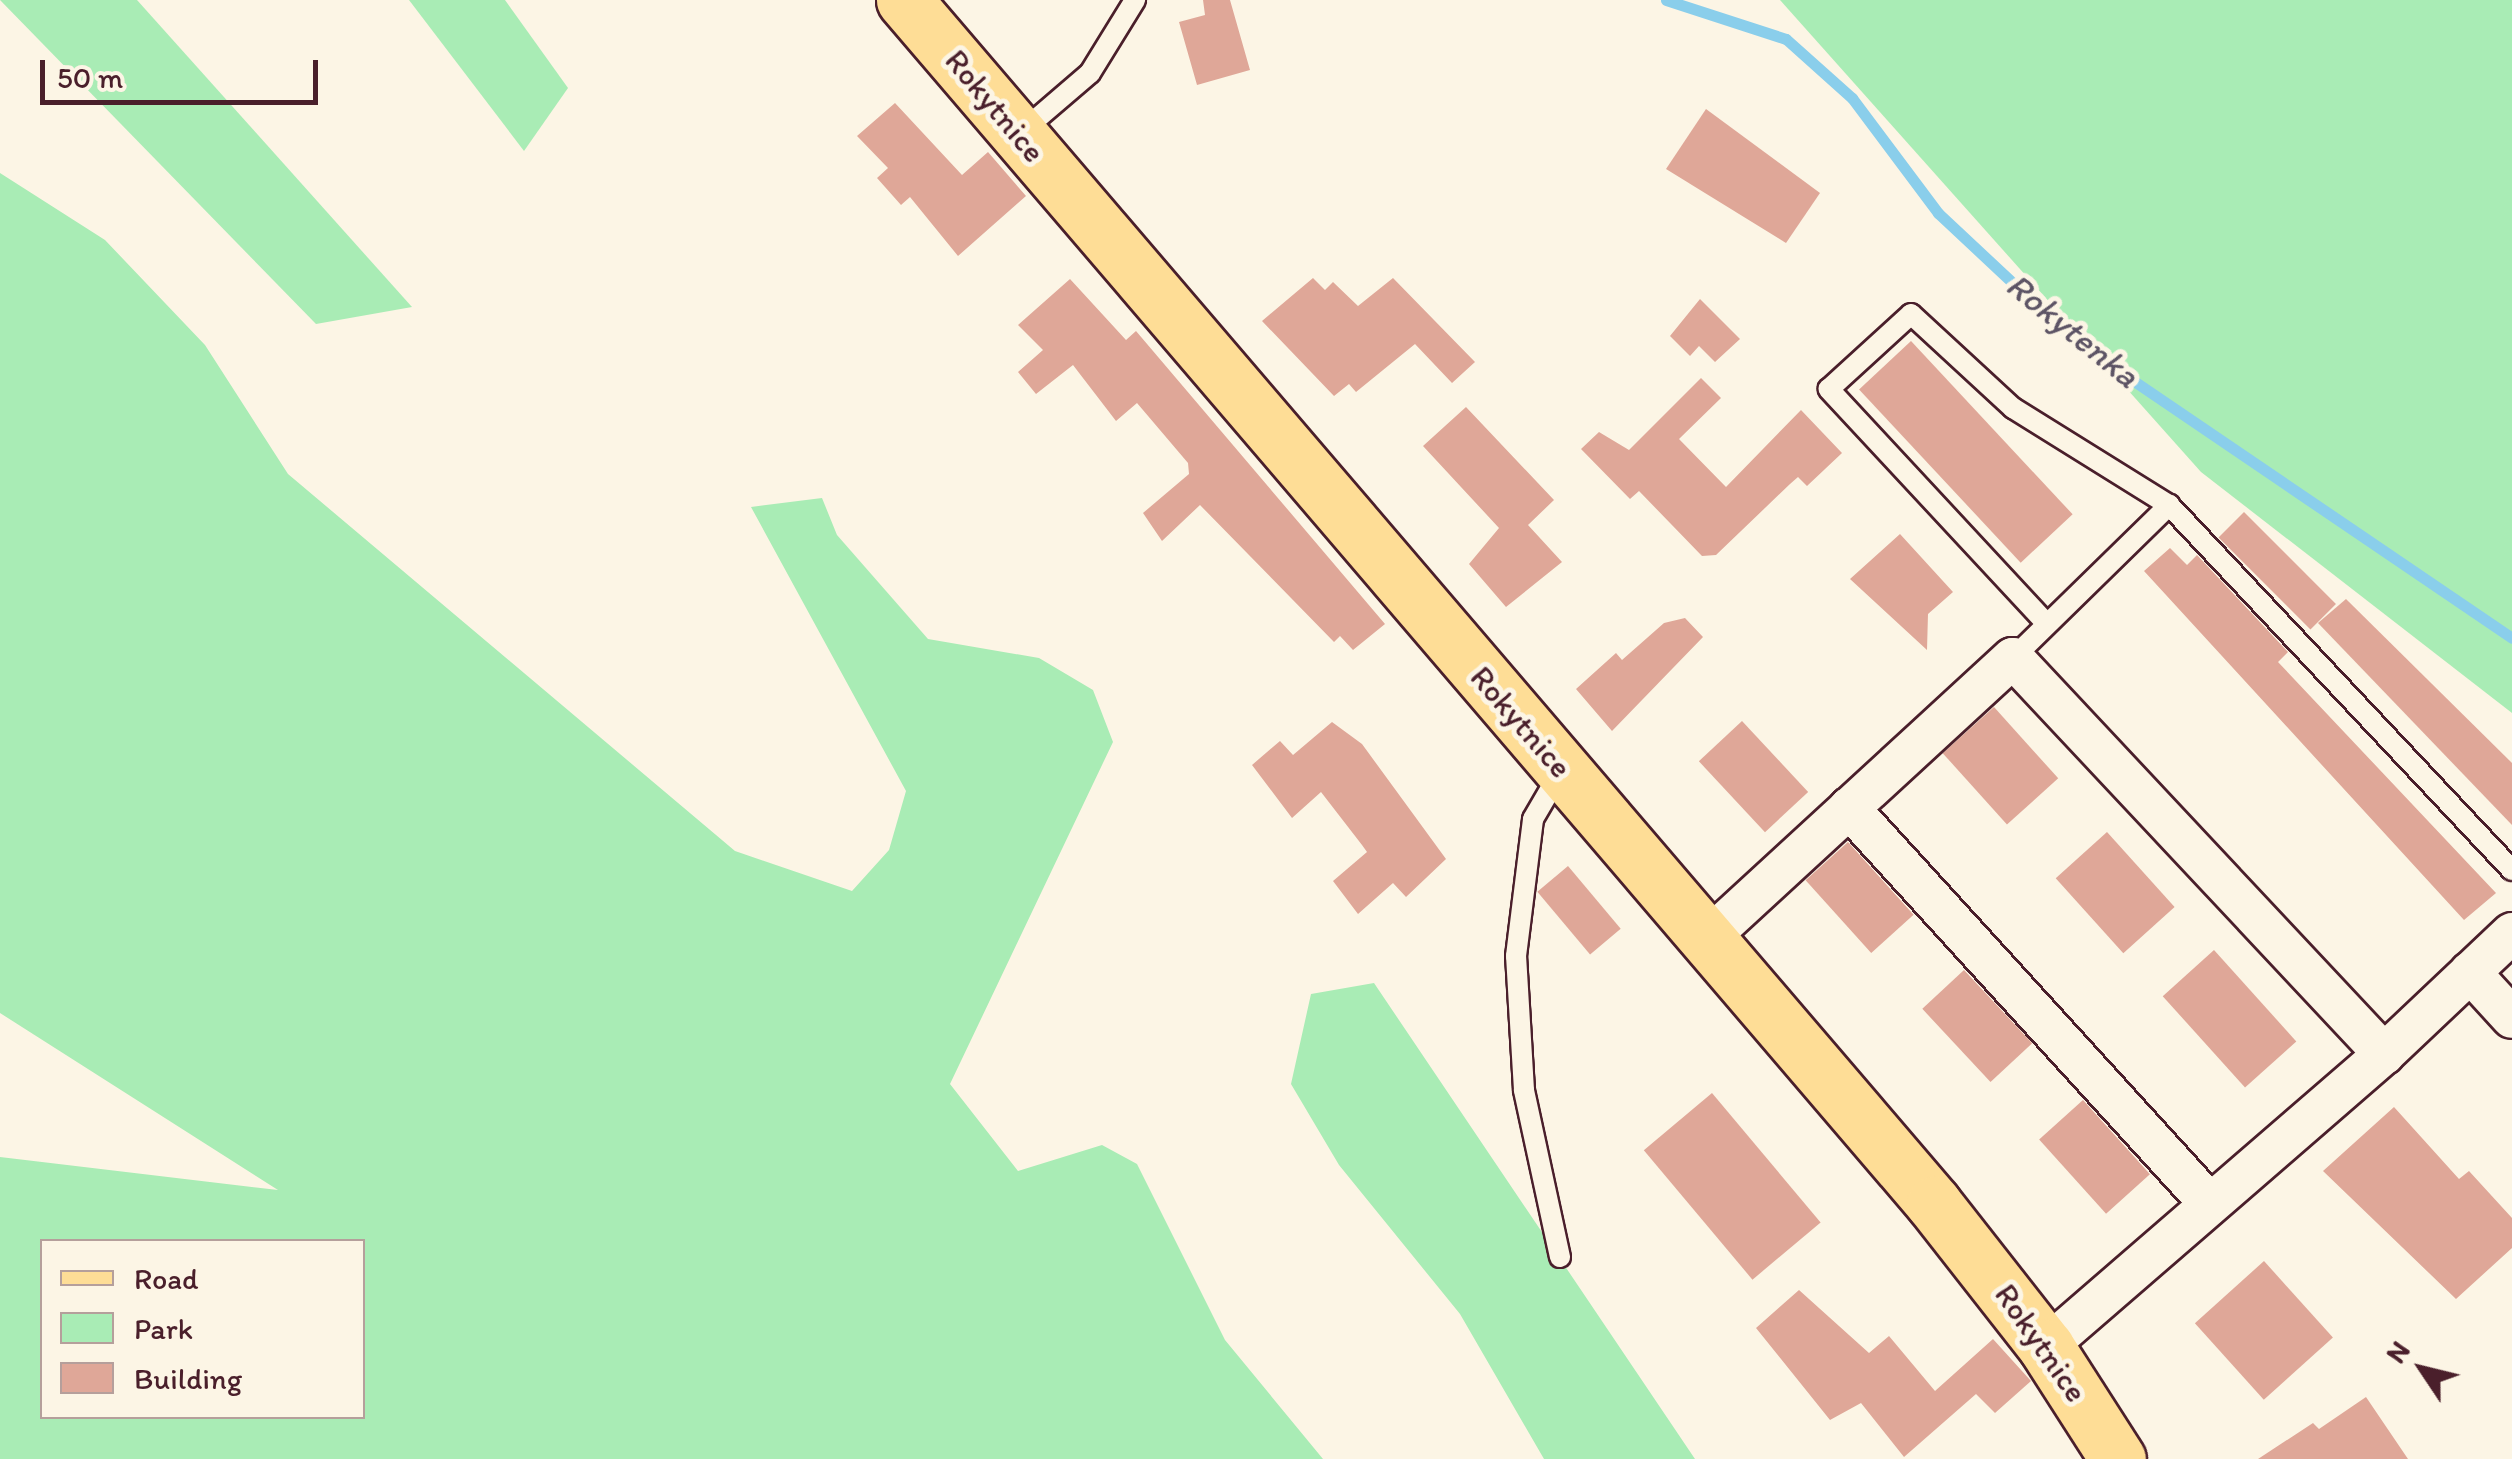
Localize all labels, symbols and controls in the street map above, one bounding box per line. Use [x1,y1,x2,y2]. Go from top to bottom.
scale bar [45,40,322,102]
street label: Rokytnice [937,42,1053,170]
text: 50 m [57,59,123,96]
water label: Rokytenka [1998,264,2148,396]
street label: Rokytnice [1462,658,1580,786]
legend [40,1239,365,1419]
text: Road [134,1260,199,1297]
street label: Rokytnice [1986,1277,2096,1409]
text: Park [134,1310,193,1347]
north arrow [2372,1319,2472,1419]
text: N [2378,1334,2417,1369]
text: Building [134,1360,242,1397]

